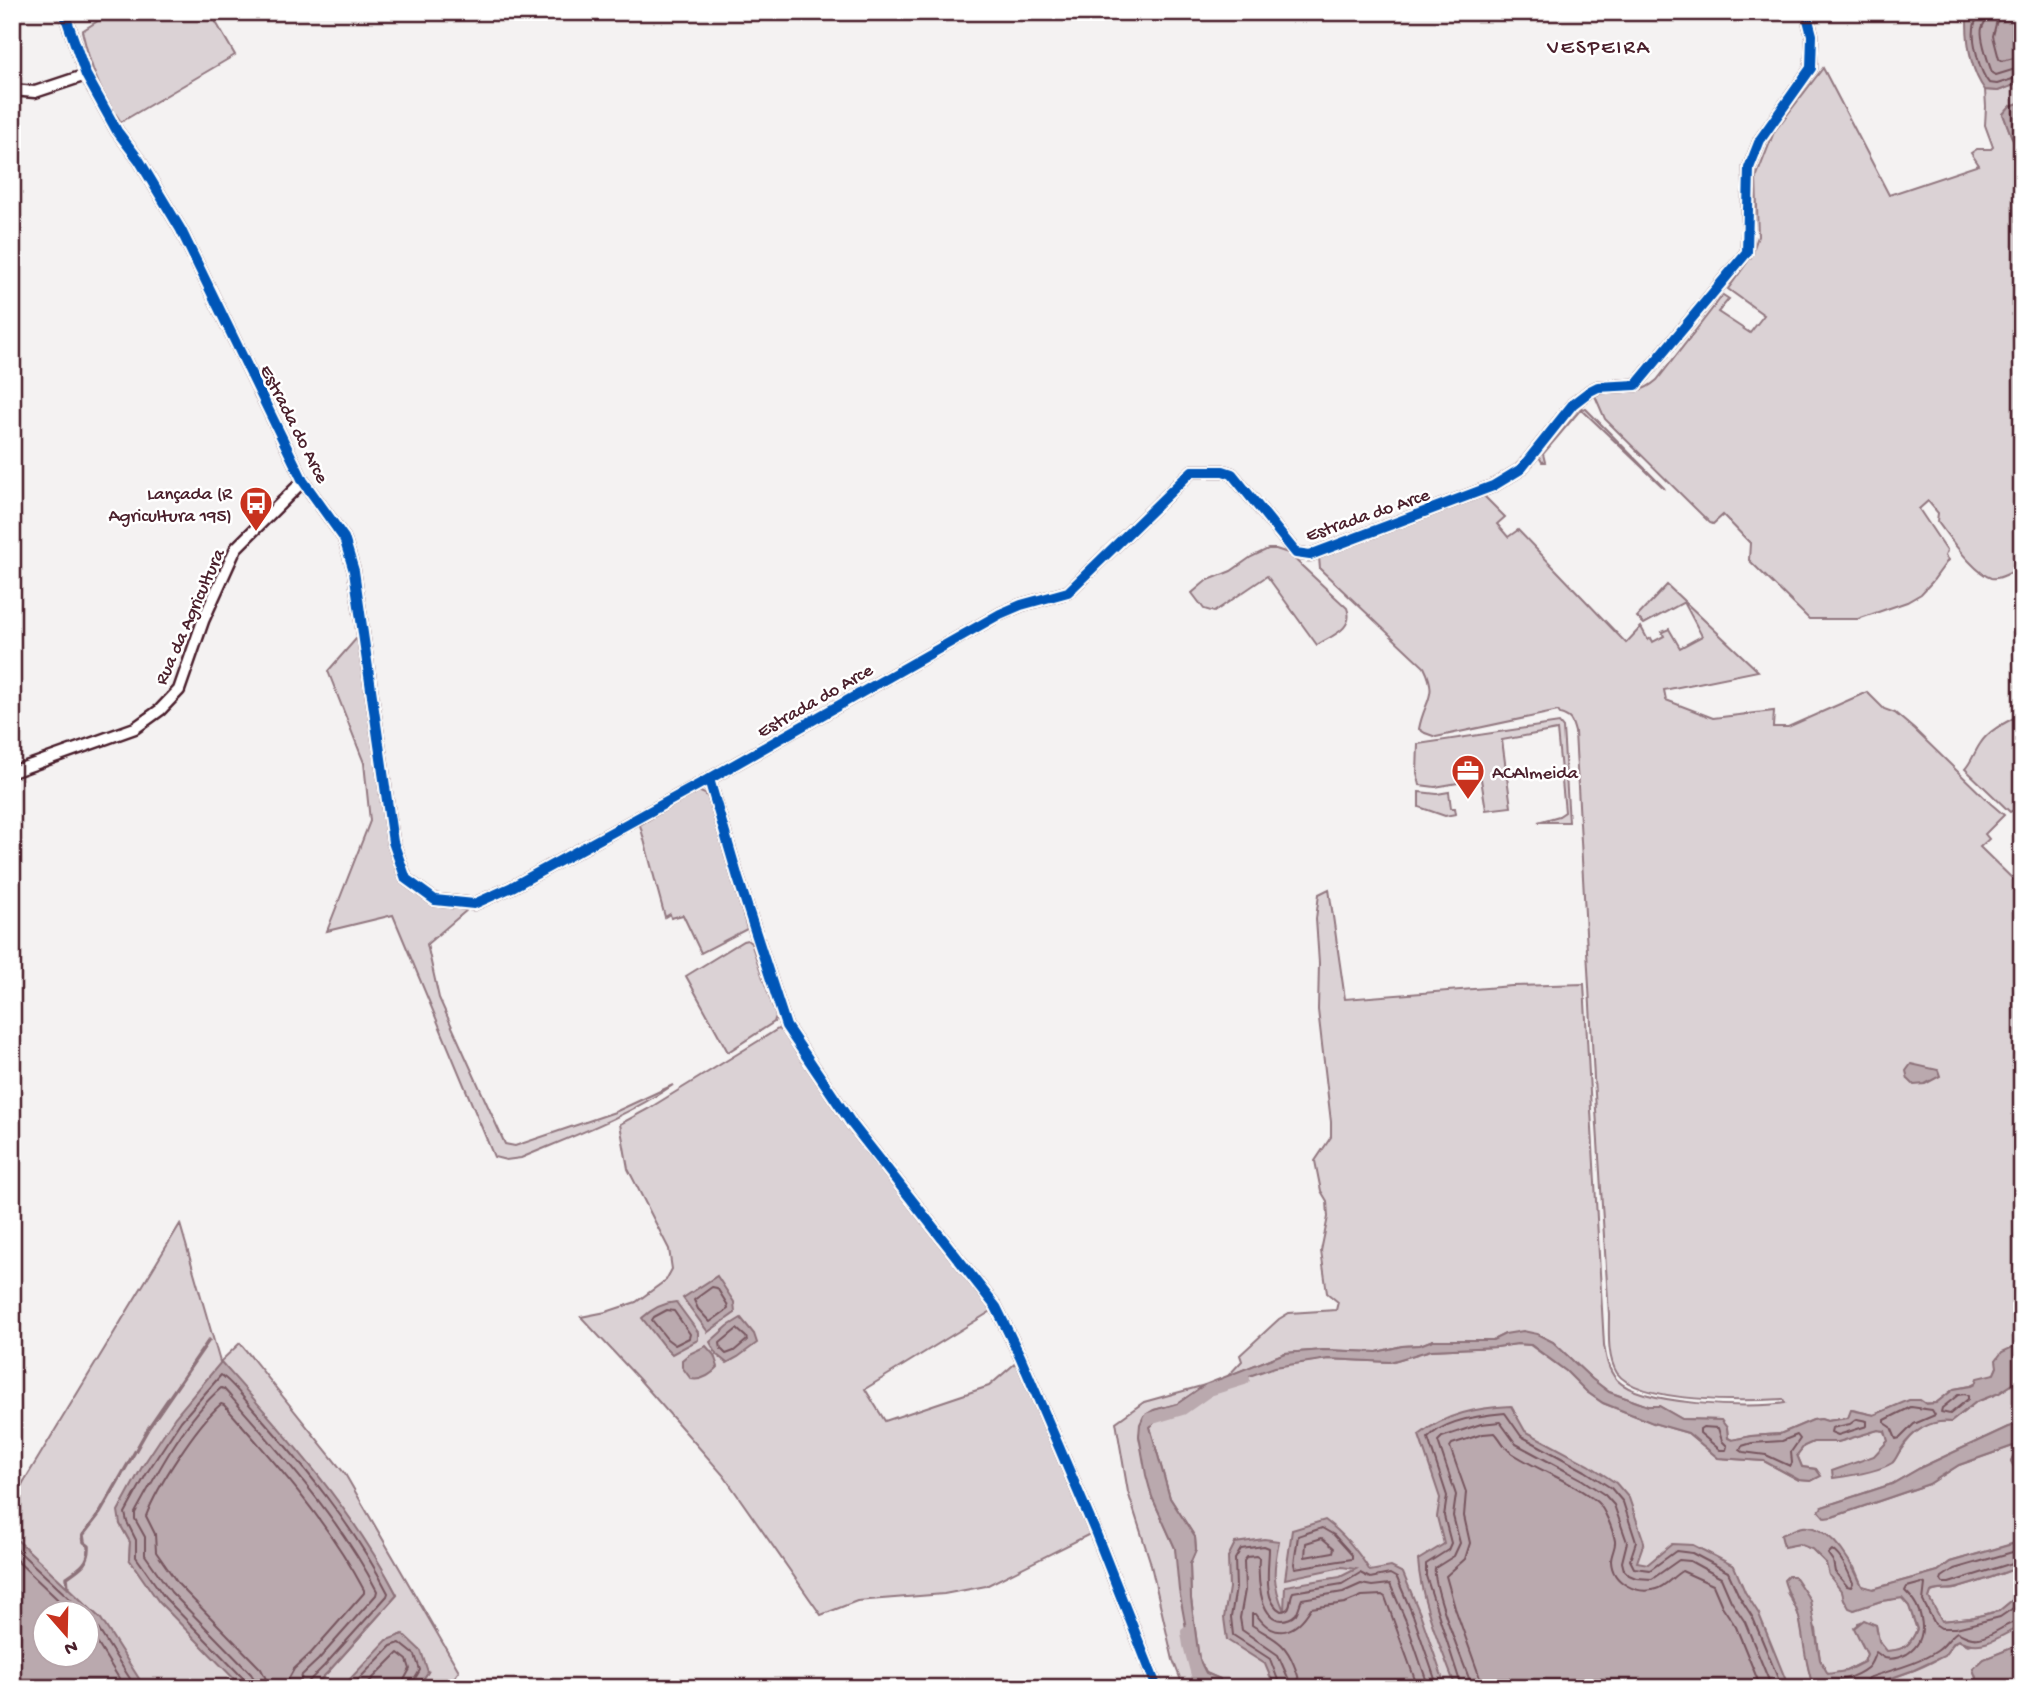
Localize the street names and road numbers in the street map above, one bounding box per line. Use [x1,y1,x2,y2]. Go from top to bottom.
street label: Estrada do Arce [253,362,333,488]
street label: Estrada do Arce [1303,484,1433,548]
street label: Rua da Agricultura [151,545,232,689]
street label: Estrada do Arce [754,660,878,744]

